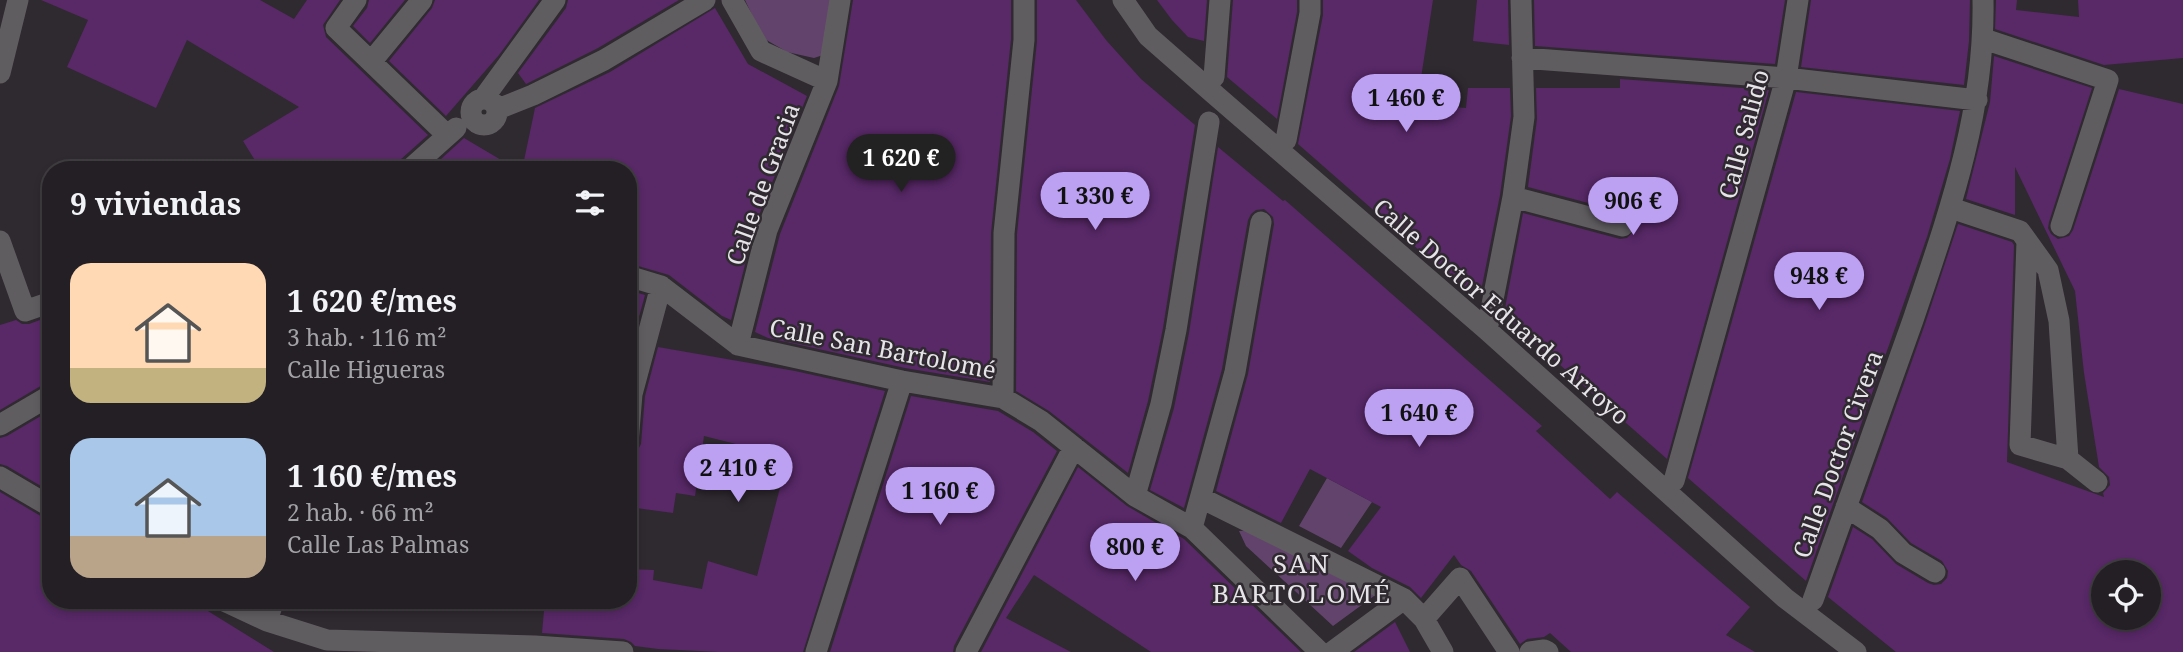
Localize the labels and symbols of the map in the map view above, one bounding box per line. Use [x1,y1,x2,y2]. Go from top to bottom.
street label: Calle Salido [1710,66,1776,202]
pin: 1 460 € [1341,74,1471,134]
street label: Calle de Gracia [717,98,807,270]
pin: 1 620 € [836,134,966,194]
pin: 1 330 € [1030,173,1160,232]
pin: 906 € [1584,177,1682,237]
street label: Calle Doctor Eduardo Arroyo [1367,190,1637,432]
pin: 948 € [1770,252,1868,312]
street label: Calle San Bartolomé [767,310,999,386]
street label: Calle Doctor Civera [1784,346,1890,562]
pin: 1 640 € [1354,390,1484,449]
pin: 2 410 € [673,444,803,504]
pin: 1 160 € [875,468,1005,527]
pin: 800 € [1086,524,1184,583]
district label: SAN BARTOLOMÉ [1212,545,1392,611]

